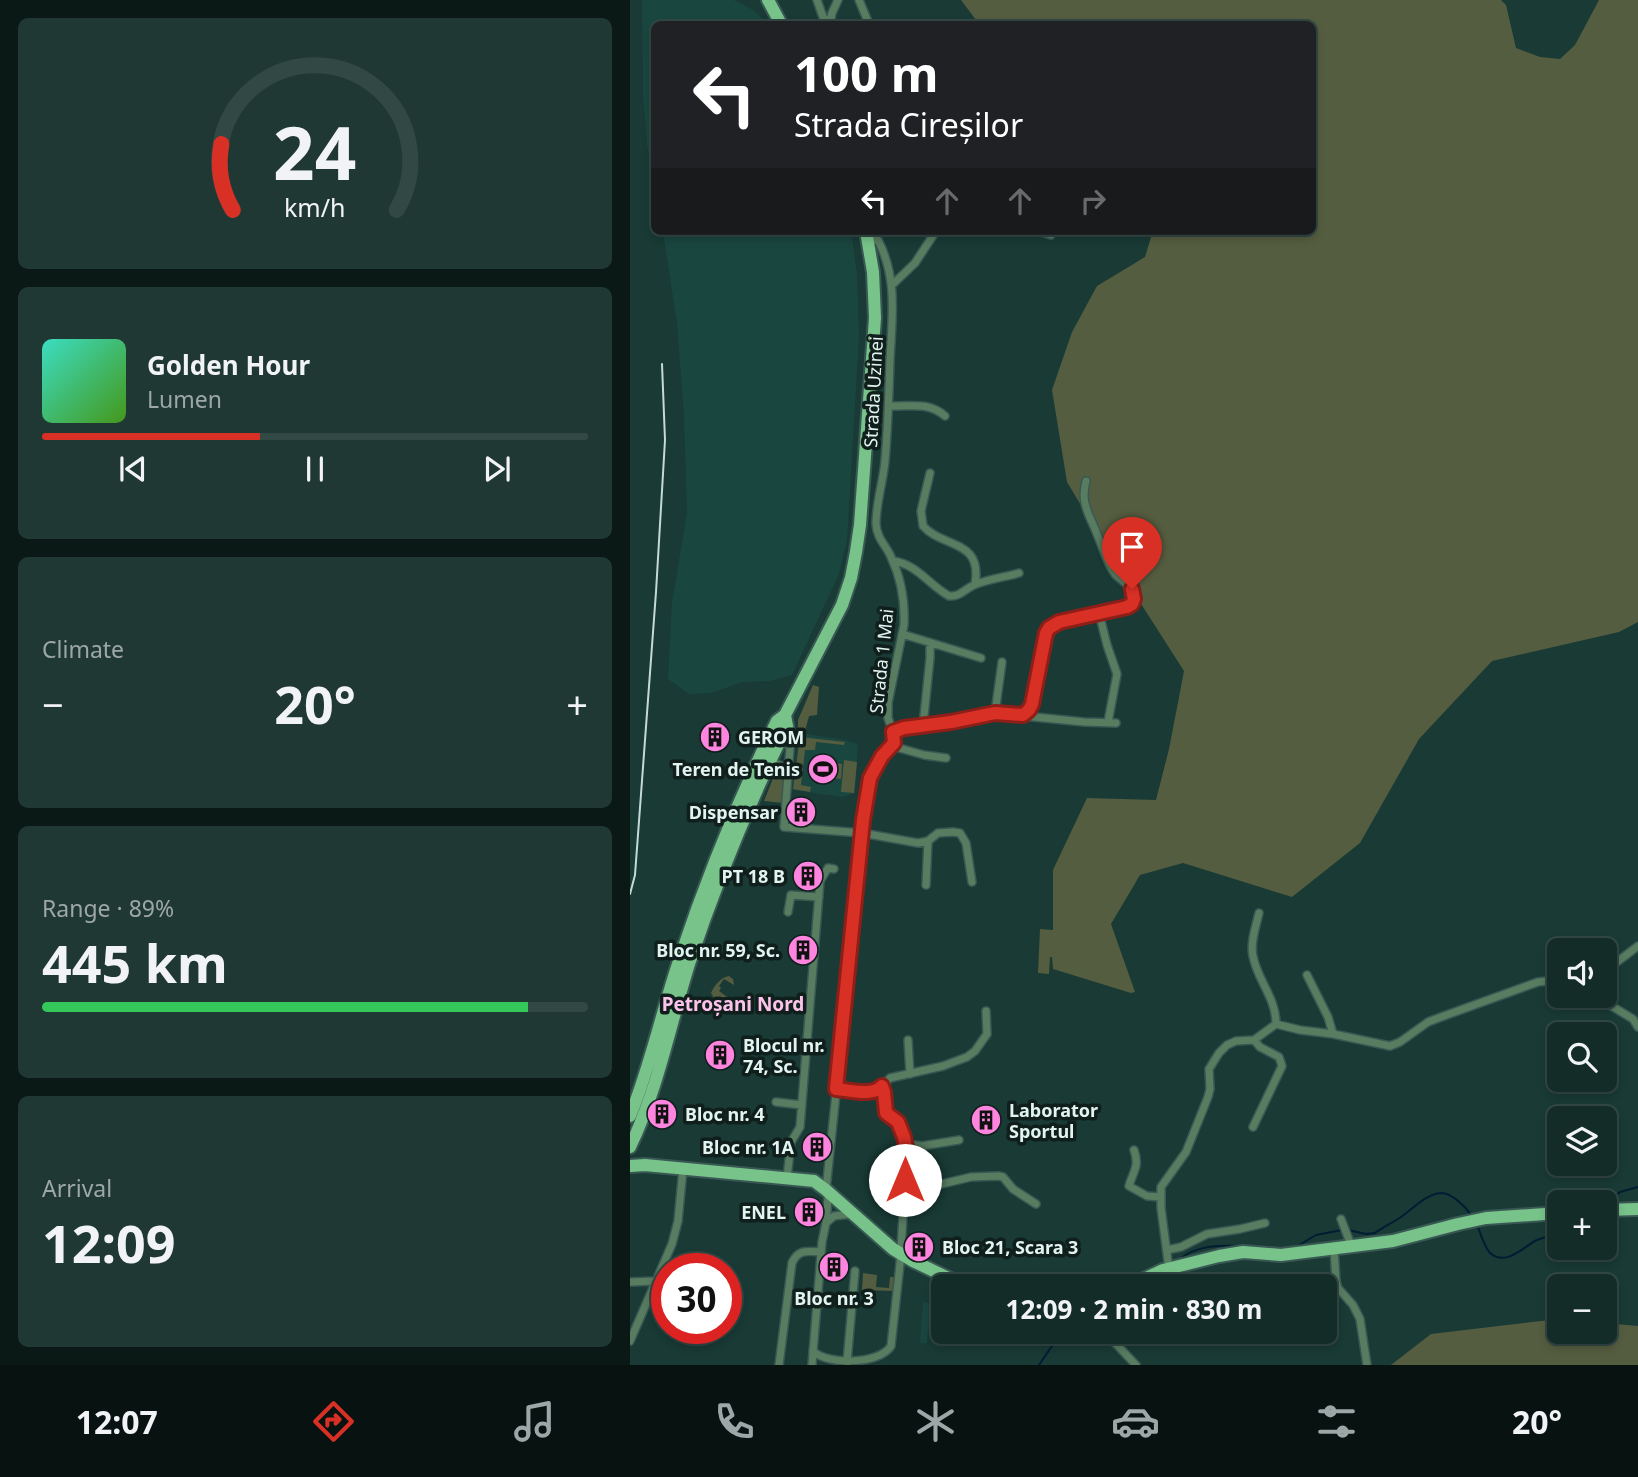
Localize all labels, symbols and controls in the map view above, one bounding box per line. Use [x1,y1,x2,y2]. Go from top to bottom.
text: 100 m [794,40,939,106]
icon: left [679,49,770,140]
text: 24 [273,102,357,201]
text: Strada Cireșilor [794,103,1023,146]
icon: left [855,182,893,220]
icon: ahead [928,182,966,220]
icon: ahead [1001,182,1039,220]
icon: right [1074,182,1112,220]
text: km/h [284,190,346,224]
street label: Strada Uzinei [858,336,888,448]
text: Golden Hour [147,347,310,383]
text: Lumen [147,383,222,415]
icon: previous [114,450,152,488]
icon: pause [296,450,334,488]
icon: next [478,450,516,488]
pin [1102,517,1162,589]
icon: arrive [1113,528,1151,566]
street label: Strada 1 Mai [864,607,898,715]
text: Climate [42,633,124,665]
text: 20° [274,668,356,739]
text: − [42,678,64,730]
text: + [566,678,588,730]
building icon: GEROM [698,720,732,754]
place label: GEROM [738,725,804,749]
sports icon: Teren de Tenis [806,752,840,786]
place label: Teren de Tenis [673,757,800,781]
building icon: Dispensar [784,795,818,829]
place label: Dispensar [689,800,778,824]
building icon: PT 18 B [791,859,825,893]
place label: PT 18 B [722,864,785,888]
text: Range · 89% [42,892,174,924]
text: 445 km [42,927,228,998]
building icon: Bloc nr. 59, Sc. [786,933,820,967]
place label: Bloc nr. 59, Sc. [656,938,780,962]
map controls [1547,938,1617,1344]
button: sound [1547,938,1617,1008]
district label: Petroșani Nord [662,991,804,1017]
button: search [1547,1022,1617,1092]
place label: Blocul nr. 74, Sc. [743,1033,825,1078]
building icon: Blocul nr. 74, Sc. [703,1038,737,1072]
building icon: Bloc nr. 4 [645,1097,679,1131]
place label: Laborator Sportul [1009,1098,1098,1143]
place label: Bloc nr. 4 [685,1102,764,1126]
building icon: Laborator Sportul [969,1103,1003,1137]
button: layers [1547,1106,1617,1176]
building icon: Bloc nr. 1A [800,1130,834,1164]
place label: Bloc nr. 1A [702,1135,795,1159]
position arrow [868,1143,942,1217]
text: Arrival [42,1172,112,1204]
button: + [1547,1190,1617,1260]
building icon: ENEL [792,1195,826,1229]
place label: ENEL [741,1200,786,1224]
text: 12:09 [42,1207,176,1278]
building icon: Bloc 21, Scara 3 [902,1230,936,1264]
place label: Bloc 21, Scara 3 [942,1235,1078,1259]
building icon: Bloc nr. 3 [817,1250,851,1284]
speed limit sign: 30 [651,1253,742,1344]
button: − [1547,1274,1617,1344]
place label: Bloc nr. 3 [794,1286,874,1310]
text: 12:09 · 2 min · 830 m [1006,1291,1262,1327]
icon: directions [309,1397,358,1446]
icon: music [510,1397,559,1446]
icon: phone [710,1397,759,1446]
icon: climate [911,1397,960,1446]
icon: car [1111,1397,1160,1446]
icon: filters [1312,1397,1361,1446]
text: 12:07 [76,1400,158,1443]
text: 20° [1512,1400,1562,1443]

